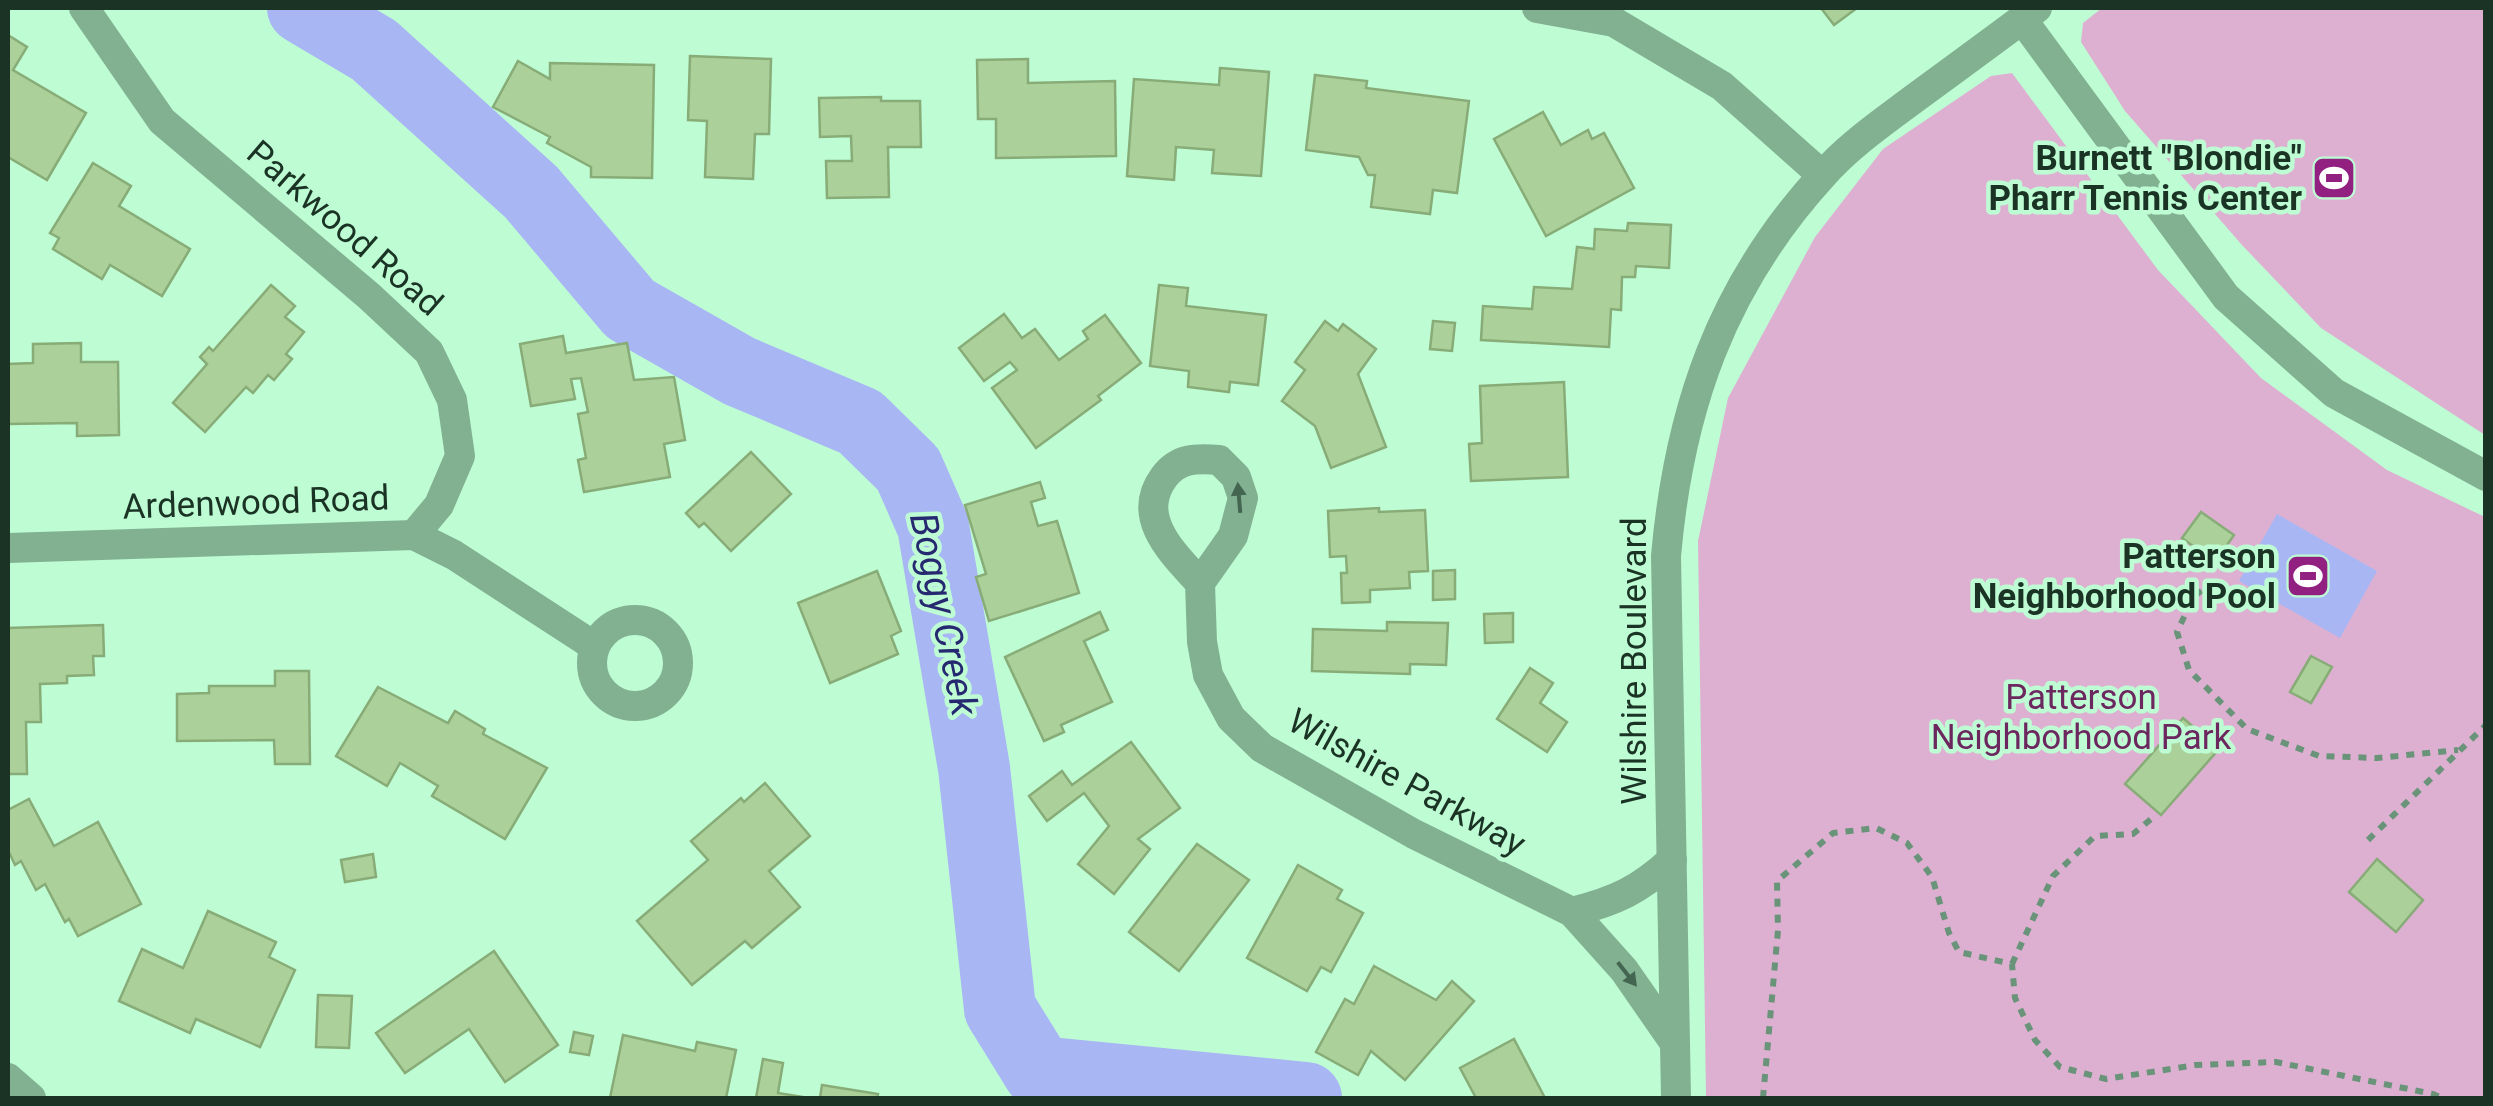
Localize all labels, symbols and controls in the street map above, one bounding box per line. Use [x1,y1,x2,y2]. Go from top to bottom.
street label: Parkwood Road [239,132,451,324]
place label: Burnett "Blondie" Pharr Tennis Center [1989,138,2302,219]
sports icon: Burnett "Blondie" Pharr Tennis Center [2311,155,2357,201]
street label: Ardenwood Road [122,477,390,528]
one-way arrow [1230,482,1246,513]
water label: Boggy Creek [901,509,987,721]
street label: Wilshire Boulevard [1614,517,1655,805]
place label: Patterson Neighborhood Pool [1973,536,2276,617]
sports icon: Patterson Neighborhood Pool [2285,553,2331,599]
park label: Patterson Neighborhood Park [1931,677,2232,758]
street label: Wilshire Parkway [1281,700,1533,865]
one-way arrow [1616,961,1637,987]

